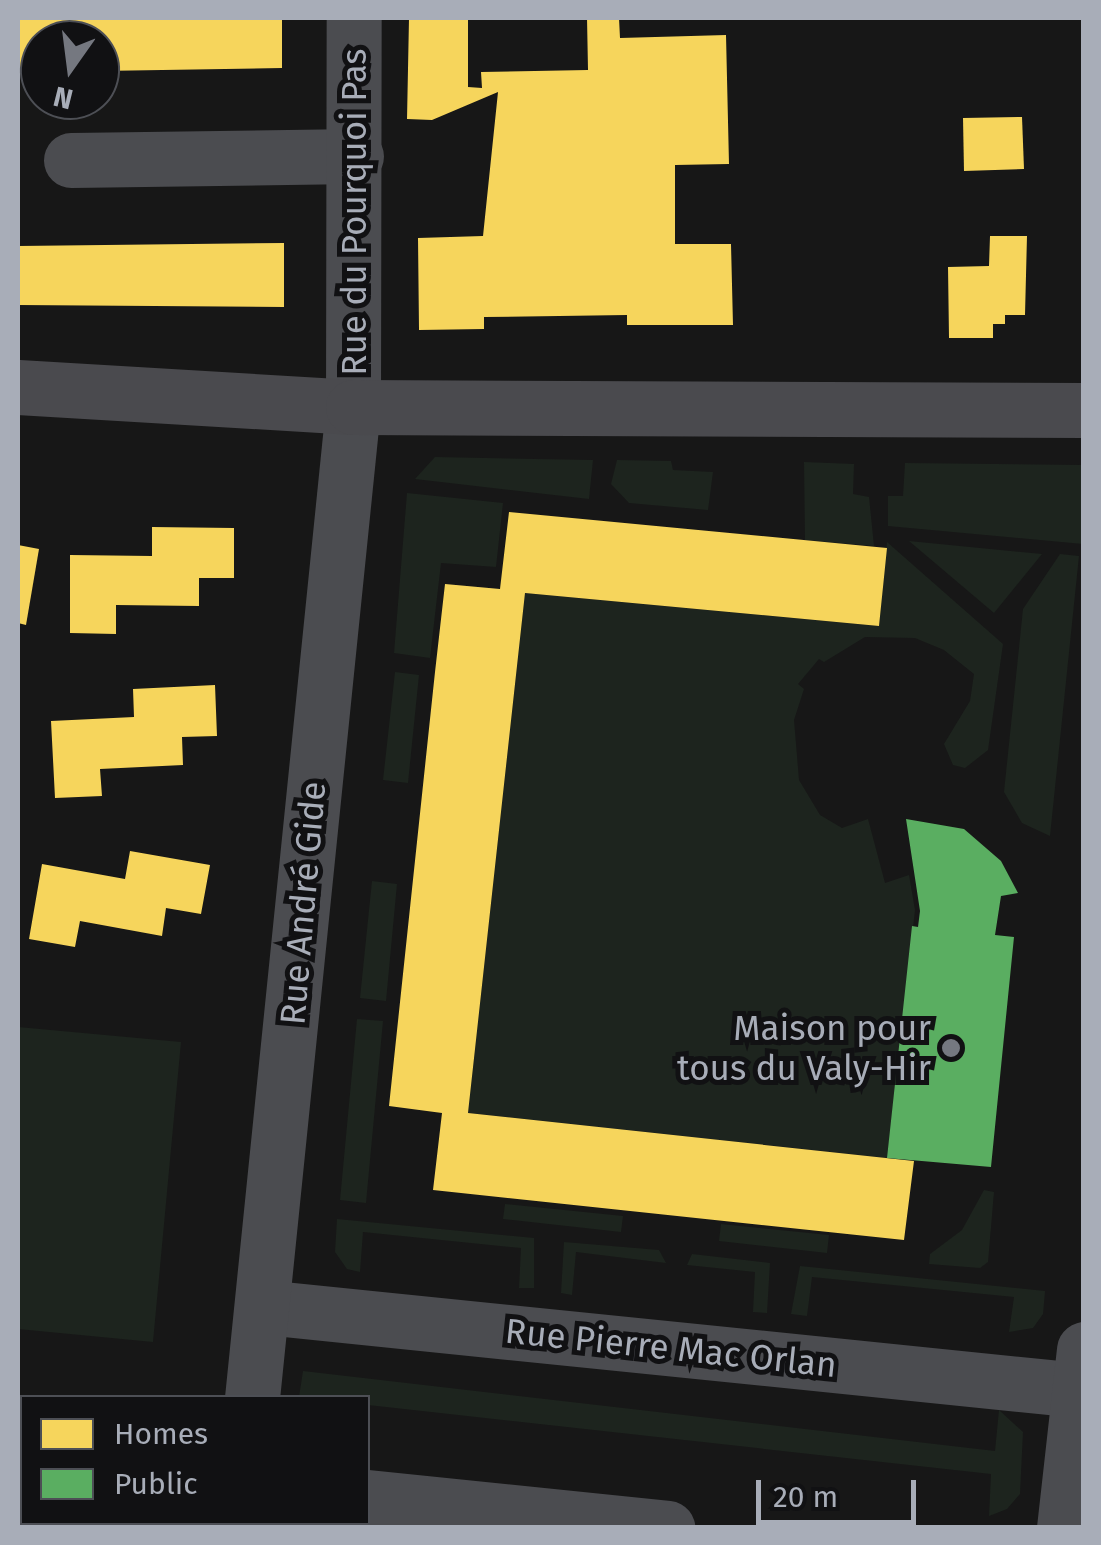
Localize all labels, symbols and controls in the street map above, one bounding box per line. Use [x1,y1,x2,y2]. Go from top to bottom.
north arrow [20,20,120,120]
street label: Rue du Pourquoi Pas [333,48,375,376]
text: N [50,79,76,116]
street label: Rue André Gide [271,780,335,1026]
place label: Maison pour tous du Valy-Hir [677,1007,931,1089]
marker: Maison pour tous du Valy-Hir [940,1037,962,1059]
street label: Rue Pierre Mac Orlan [503,1310,839,1386]
legend [20,1395,370,1525]
text: Homes [114,1416,208,1452]
scale bar [761,1460,921,1522]
text: Public [114,1466,198,1502]
text: 20 m [773,1479,838,1515]

